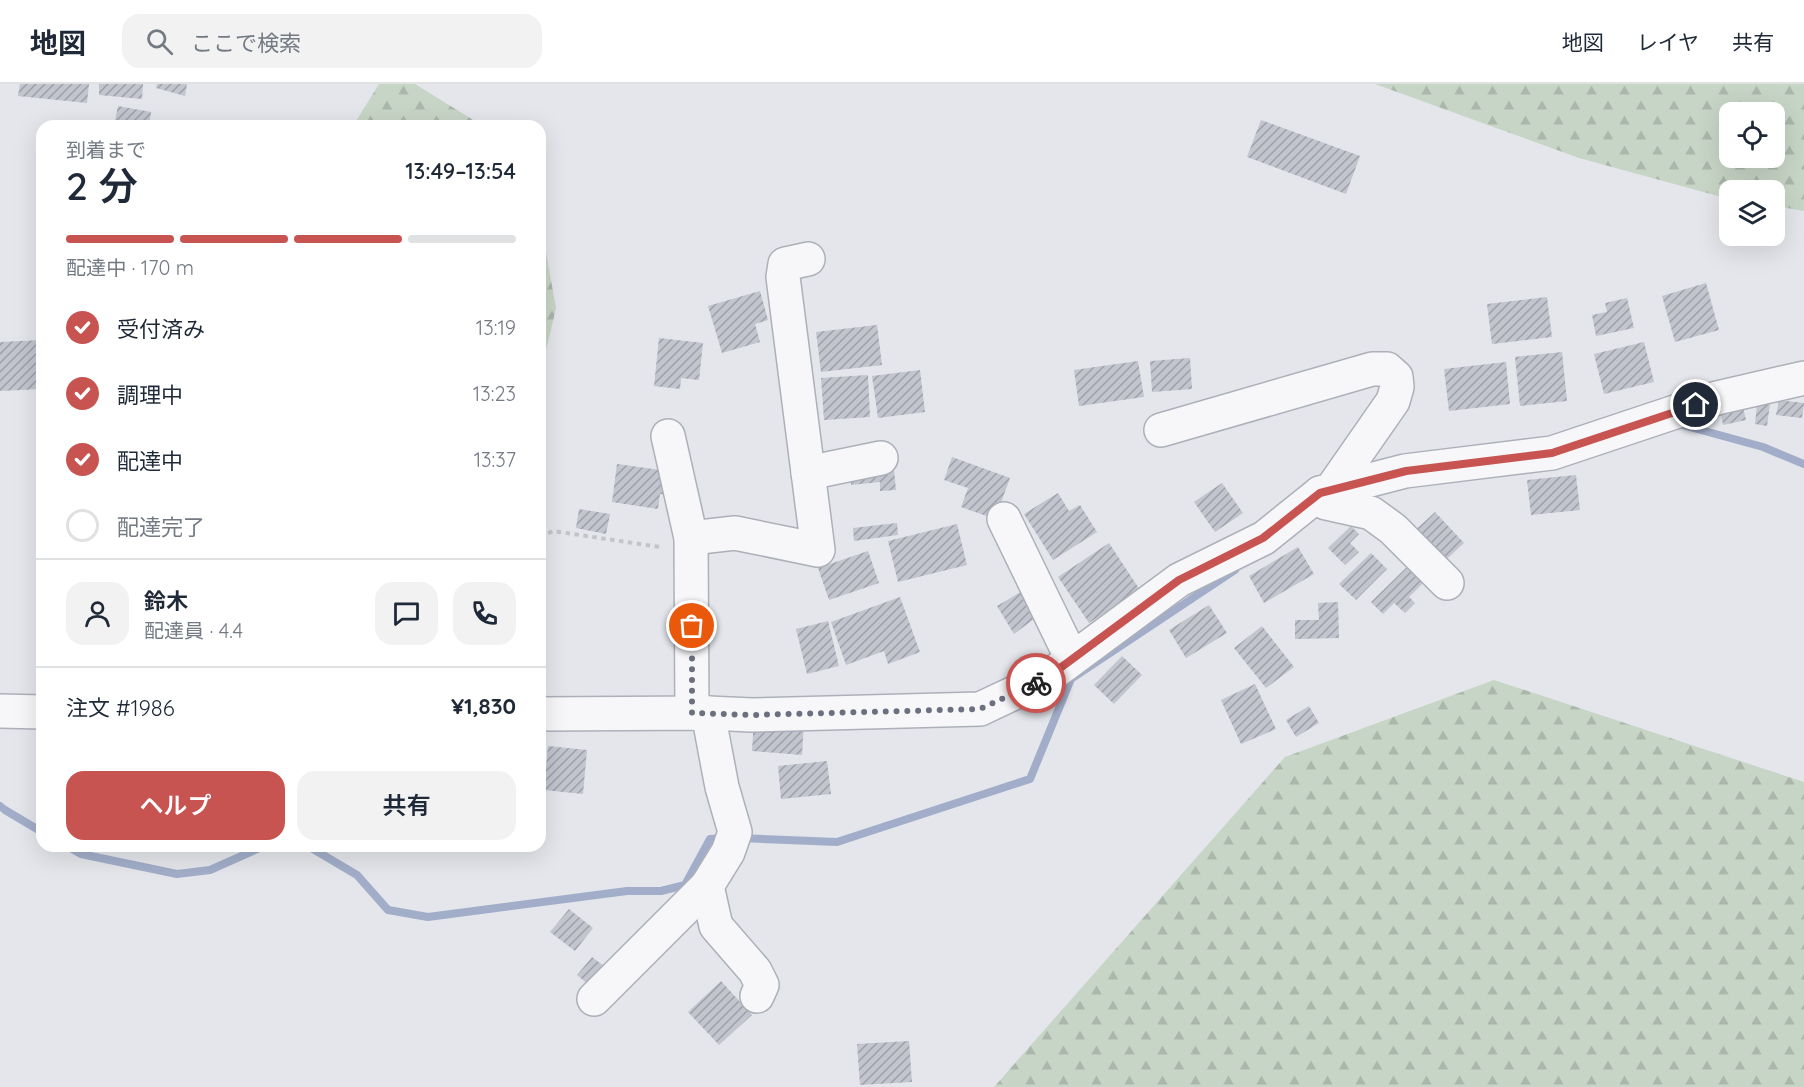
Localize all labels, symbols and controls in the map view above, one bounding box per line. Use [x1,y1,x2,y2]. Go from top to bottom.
search box [122,14,542,68]
text: 地図 [30,25,86,60]
icon: search [143,25,176,58]
text: ここで検索 [191,29,301,57]
text: 地図 [1562,29,1604,55]
text: レイヤ [1637,29,1699,55]
text: 共有 [1732,29,1774,55]
map controls [1719,102,1785,246]
button: locate [1719,102,1785,168]
text: 到着まで [66,137,146,162]
text: 13:49–13:54 [405,157,516,185]
text: 2 分 [66,161,138,210]
button: layers [1719,180,1785,246]
text: 配達中 · 170 m [66,255,194,280]
icon: check [66,311,99,344]
text: 受付済み [117,315,205,343]
text: 13:19 [476,315,516,340]
icon: check [66,377,99,410]
pin [1670,379,1721,430]
text: 調理中 [117,381,183,409]
text: 13:23 [473,381,516,406]
icon: home [1679,388,1712,421]
icon: check [66,443,99,476]
text: 配達中 [117,447,183,475]
text: 13:37 [474,447,516,472]
text: 配達完了 [117,513,205,541]
button: person [66,582,129,645]
button: chat [375,582,438,645]
button: phone [453,582,516,645]
text: 鈴木 [144,587,188,615]
pin [666,600,717,651]
icon: bag [675,609,708,642]
text: 配達員 · 4.4 [144,618,243,643]
courier [1006,653,1066,713]
icon: bike [1020,667,1053,700]
text: ¥1,830 [451,692,516,720]
text: 注文 #1986 [66,694,175,722]
button: ヘルプ [66,771,285,840]
button: 共有 [297,771,516,840]

